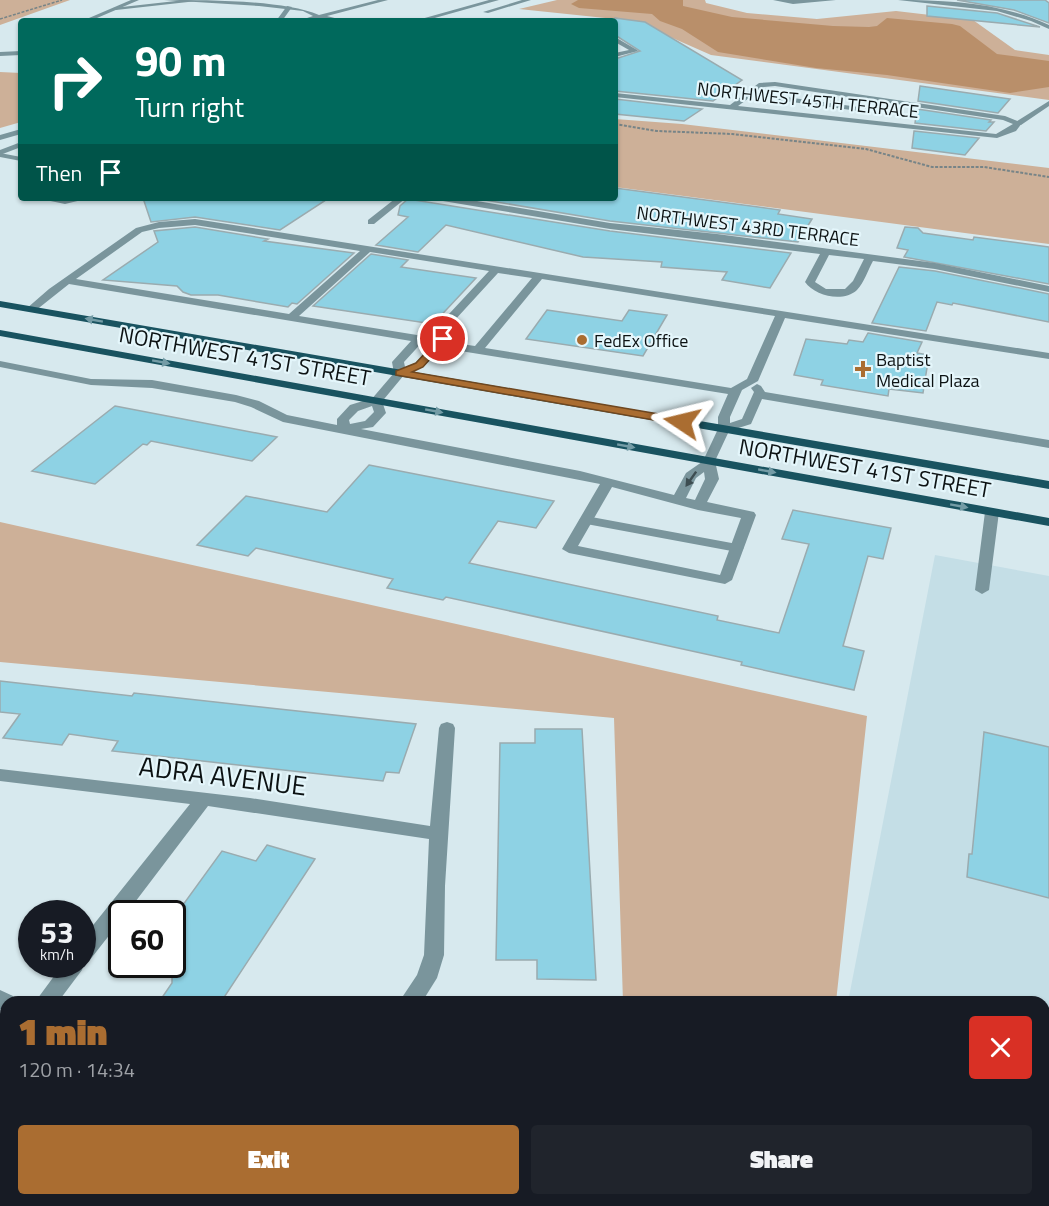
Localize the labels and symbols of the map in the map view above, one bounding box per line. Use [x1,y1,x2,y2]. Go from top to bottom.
street label: NORTHWEST 45TH TERRACE [696,75,920,125]
street label: NORTHWEST 43RD TERRACE [635,199,861,253]
pin [417,313,468,364]
one-way arrow [84,315,103,324]
street label: NORTHWEST 41ST STREET [116,317,374,395]
place label: FedEx Office [594,327,688,354]
marker: FedEx Office [575,333,589,347]
place label: Baptist Medical Plaza [876,346,980,394]
one-way arrow [152,358,171,367]
marker: Baptist Medical Plaza [854,360,872,378]
position arrow [650,390,714,454]
one-way arrow [425,407,444,416]
street label: NORTHWEST 41ST STREET [736,429,994,507]
one-way arrow [617,442,636,451]
one-way arrow [757,467,776,476]
one-way arrow [685,470,697,486]
one-way arrow [949,502,968,511]
street label: ADRA AVENUE [137,744,309,806]
speed limit sign: 60 [108,900,186,978]

